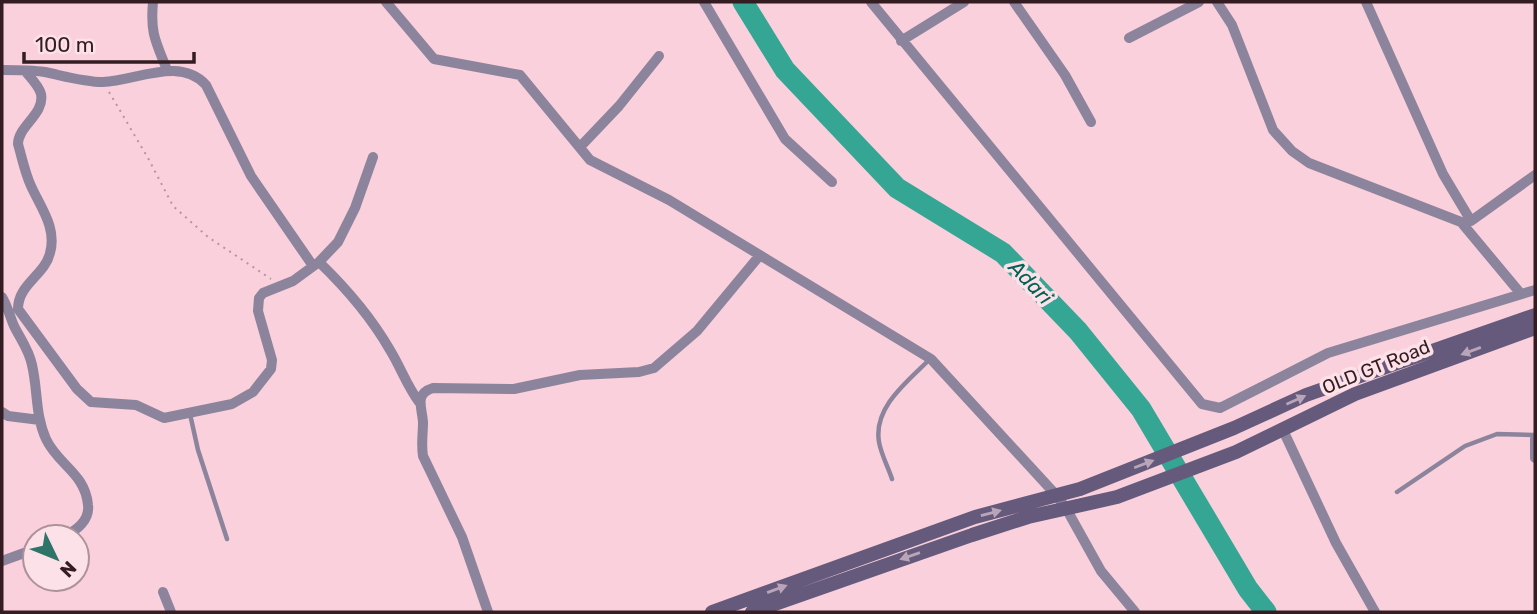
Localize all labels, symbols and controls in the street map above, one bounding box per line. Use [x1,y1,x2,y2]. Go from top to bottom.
scale bar [24,21,194,65]
text: 100 m [35,32,94,57]
water label: Adari [1003,254,1059,310]
street label: OLD GT Road [1319,335,1433,399]
one-way arrow [1460,346,1481,357]
one-way arrow [1286,394,1306,406]
one-way arrow [1133,458,1154,469]
one-way arrow [980,507,1002,518]
north arrow [21,523,91,593]
one-way arrow [900,551,921,562]
text: N [55,556,81,582]
one-way arrow [766,583,787,594]

